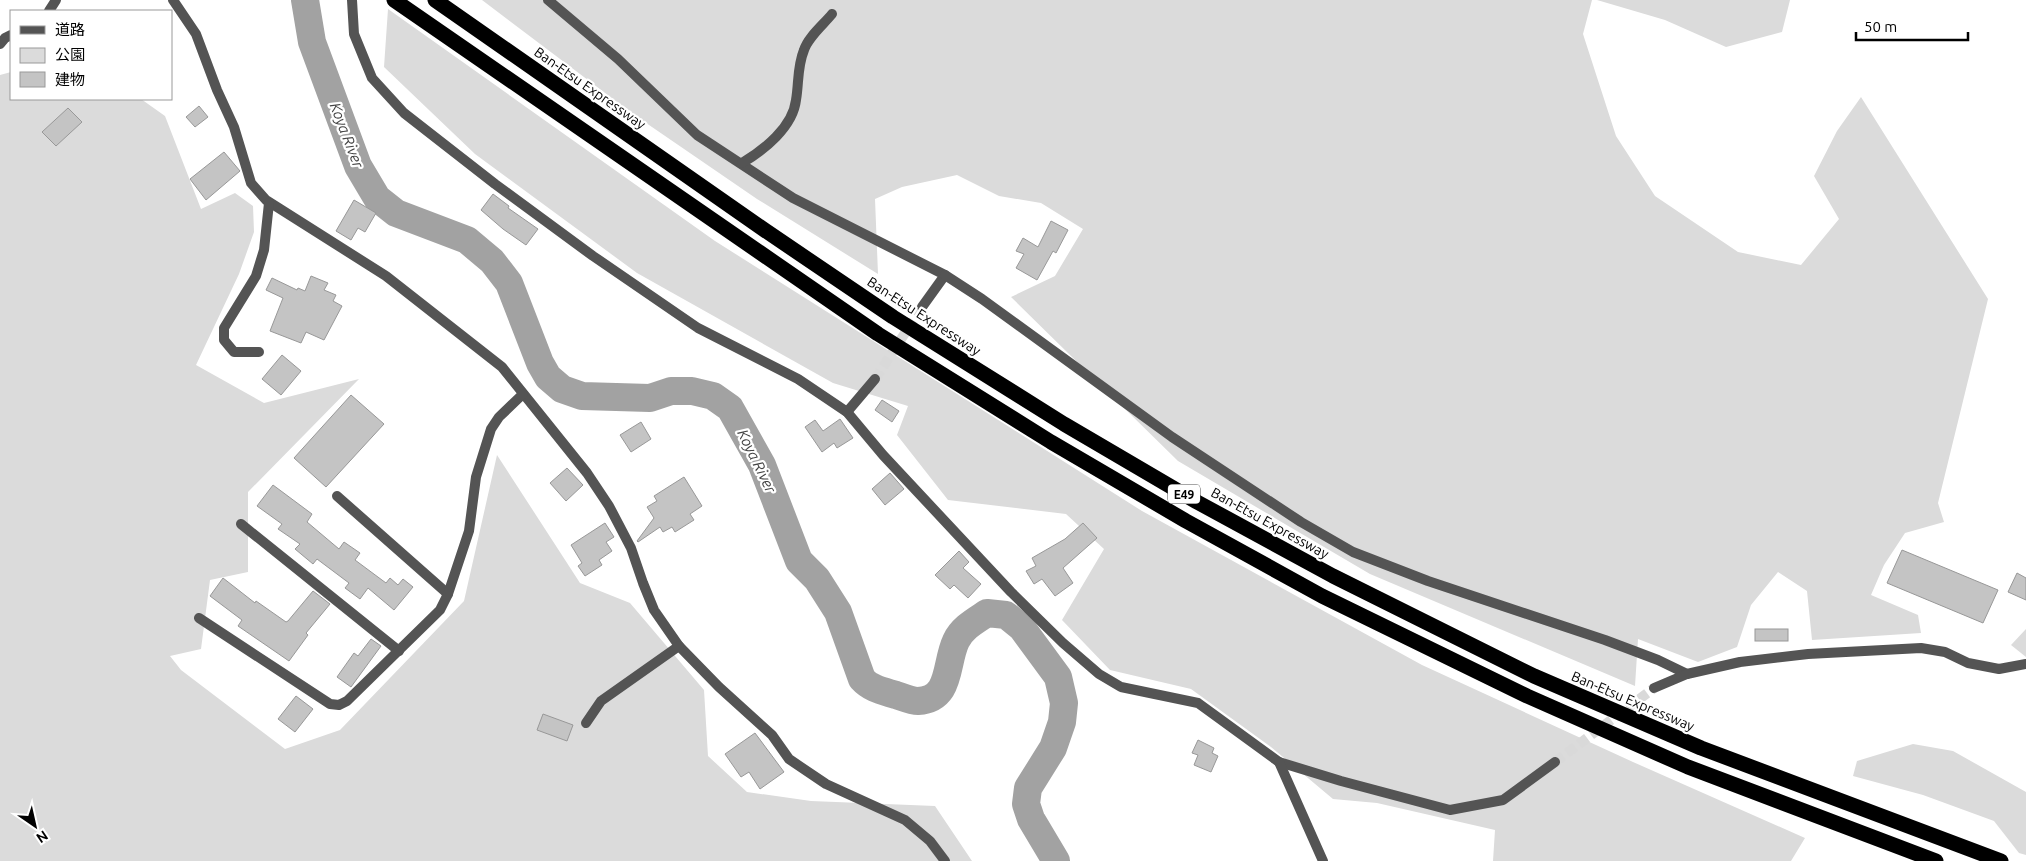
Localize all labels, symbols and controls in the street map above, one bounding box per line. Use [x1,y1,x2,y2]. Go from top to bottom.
legend [10,10,172,100]
scale bar [1856,10,1968,42]
text: 50 m [1864,18,1897,35]
text: 道路 [55,21,85,38]
street label: Ban-Etsu Expressway [531,44,649,133]
text: 公園 [55,46,85,63]
text: 建物 [55,71,85,88]
water label: Koya River [327,100,368,171]
street label: Ban-Etsu Expressway [864,273,984,359]
water label: Koya River [734,426,780,497]
road number: E49 [1168,484,1200,504]
street label: Ban-Etsu Expressway [1208,484,1332,562]
street label: Ban-Etsu Expressway [1569,668,1697,734]
north arrow [10,801,60,851]
text: N [33,827,51,846]

